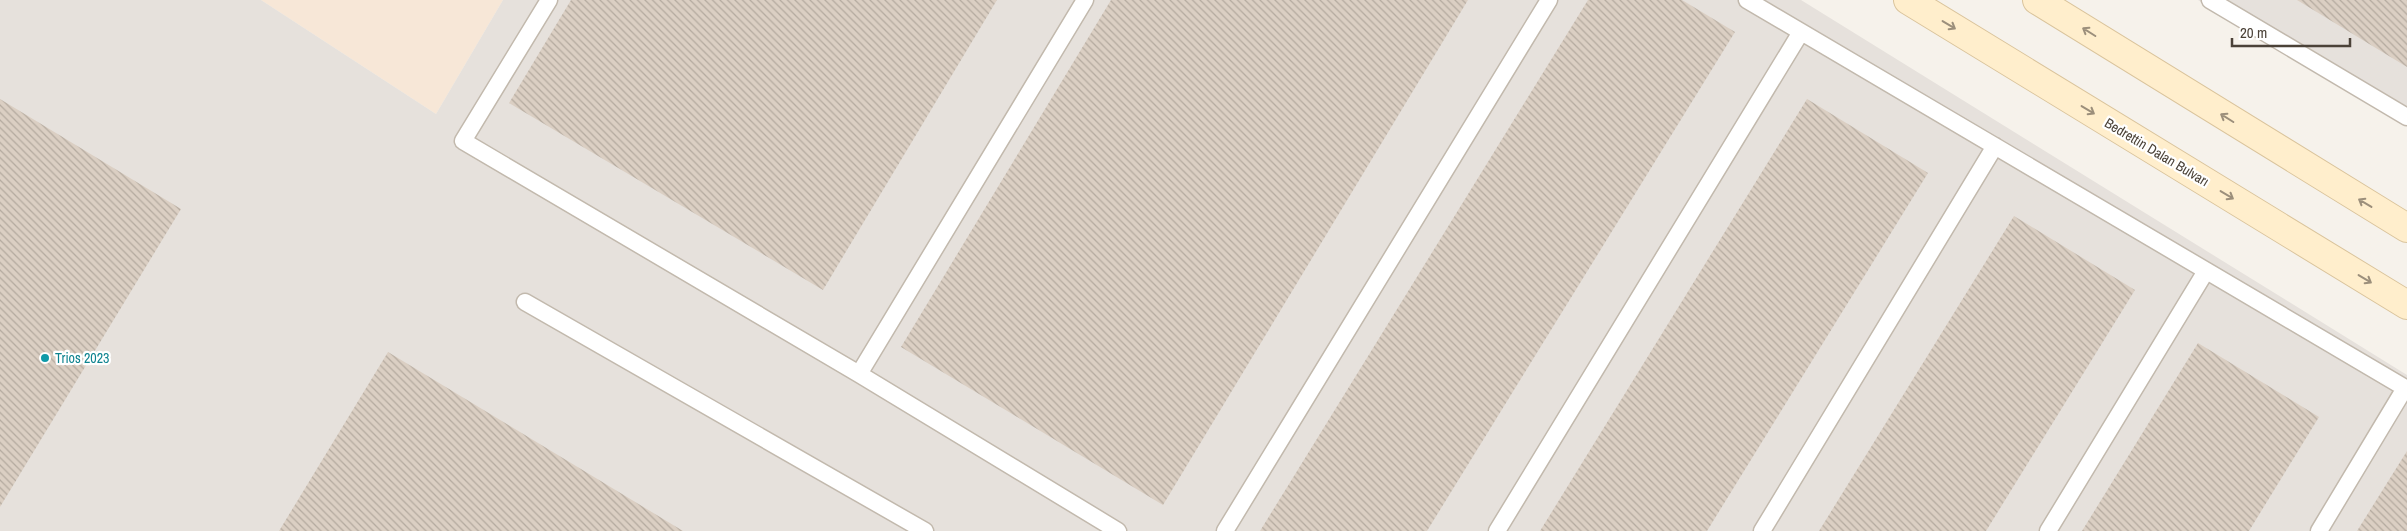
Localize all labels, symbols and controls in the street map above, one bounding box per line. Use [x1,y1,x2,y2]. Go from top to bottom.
scale bar [2232,15,2350,47]
one-way arrow [1942,21,1956,31]
text: 20 m [2240,22,2267,43]
one-way arrow [2082,27,2096,37]
one-way arrow [2080,105,2094,115]
one-way arrow [2221,112,2235,122]
street label: Bedrettin Dalan Bulvarı [2101,114,2213,190]
one-way arrow [2219,190,2233,200]
one-way arrow [2359,197,2373,207]
one-way arrow [2358,275,2372,285]
place label: Trios 2023 [55,349,109,367]
marker: Trios 2023 [39,352,51,364]

